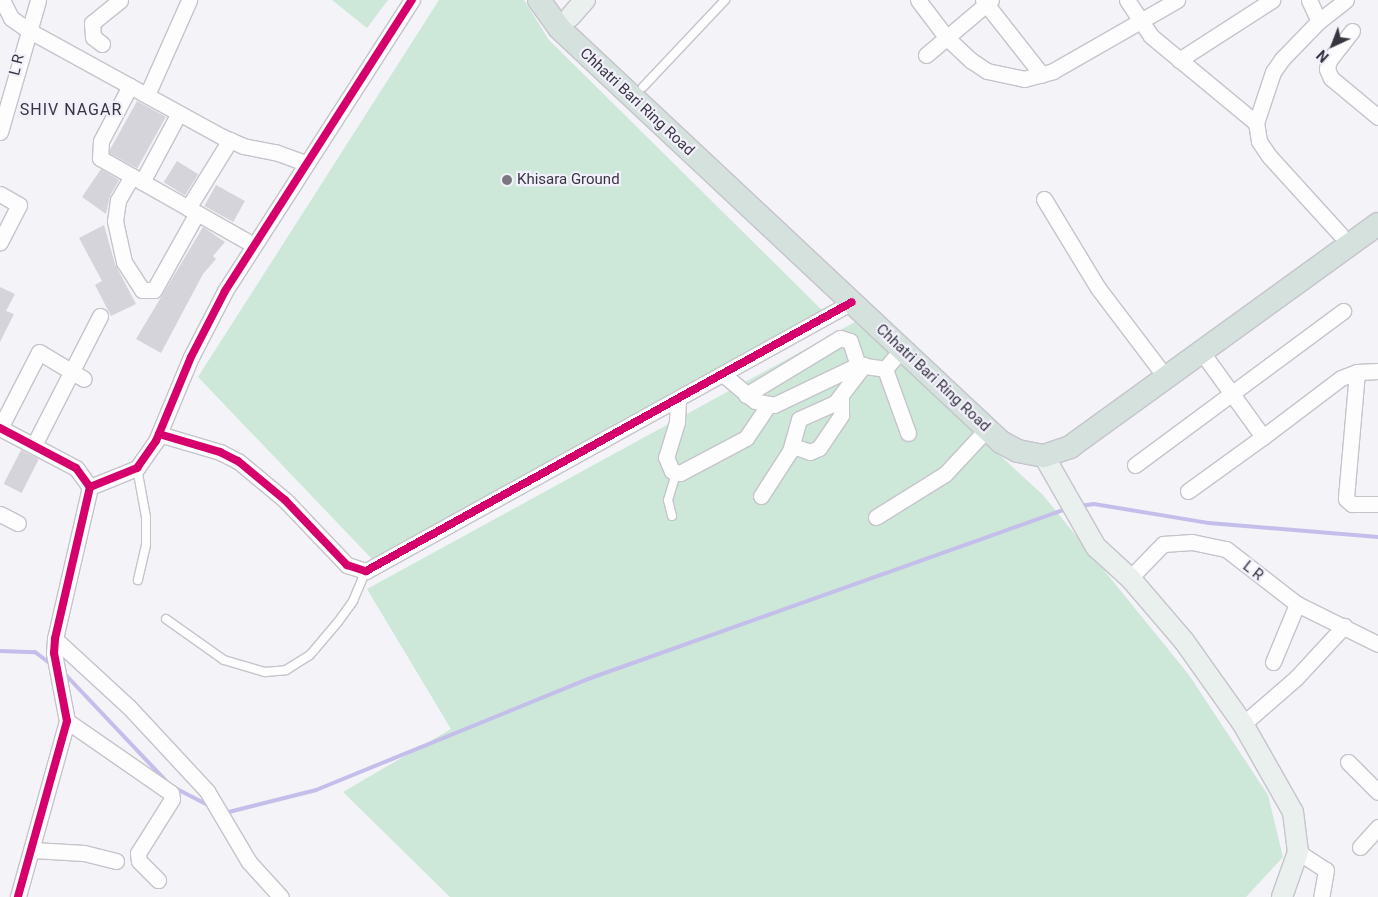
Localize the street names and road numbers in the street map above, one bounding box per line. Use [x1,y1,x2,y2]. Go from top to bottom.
street label: Chhatri Bari Ring Road [576,44,698,160]
street label: L R [6,53,28,77]
street label: Chhatri Bari Ring Road [872,320,994,436]
street label: L R [1239,557,1267,585]

